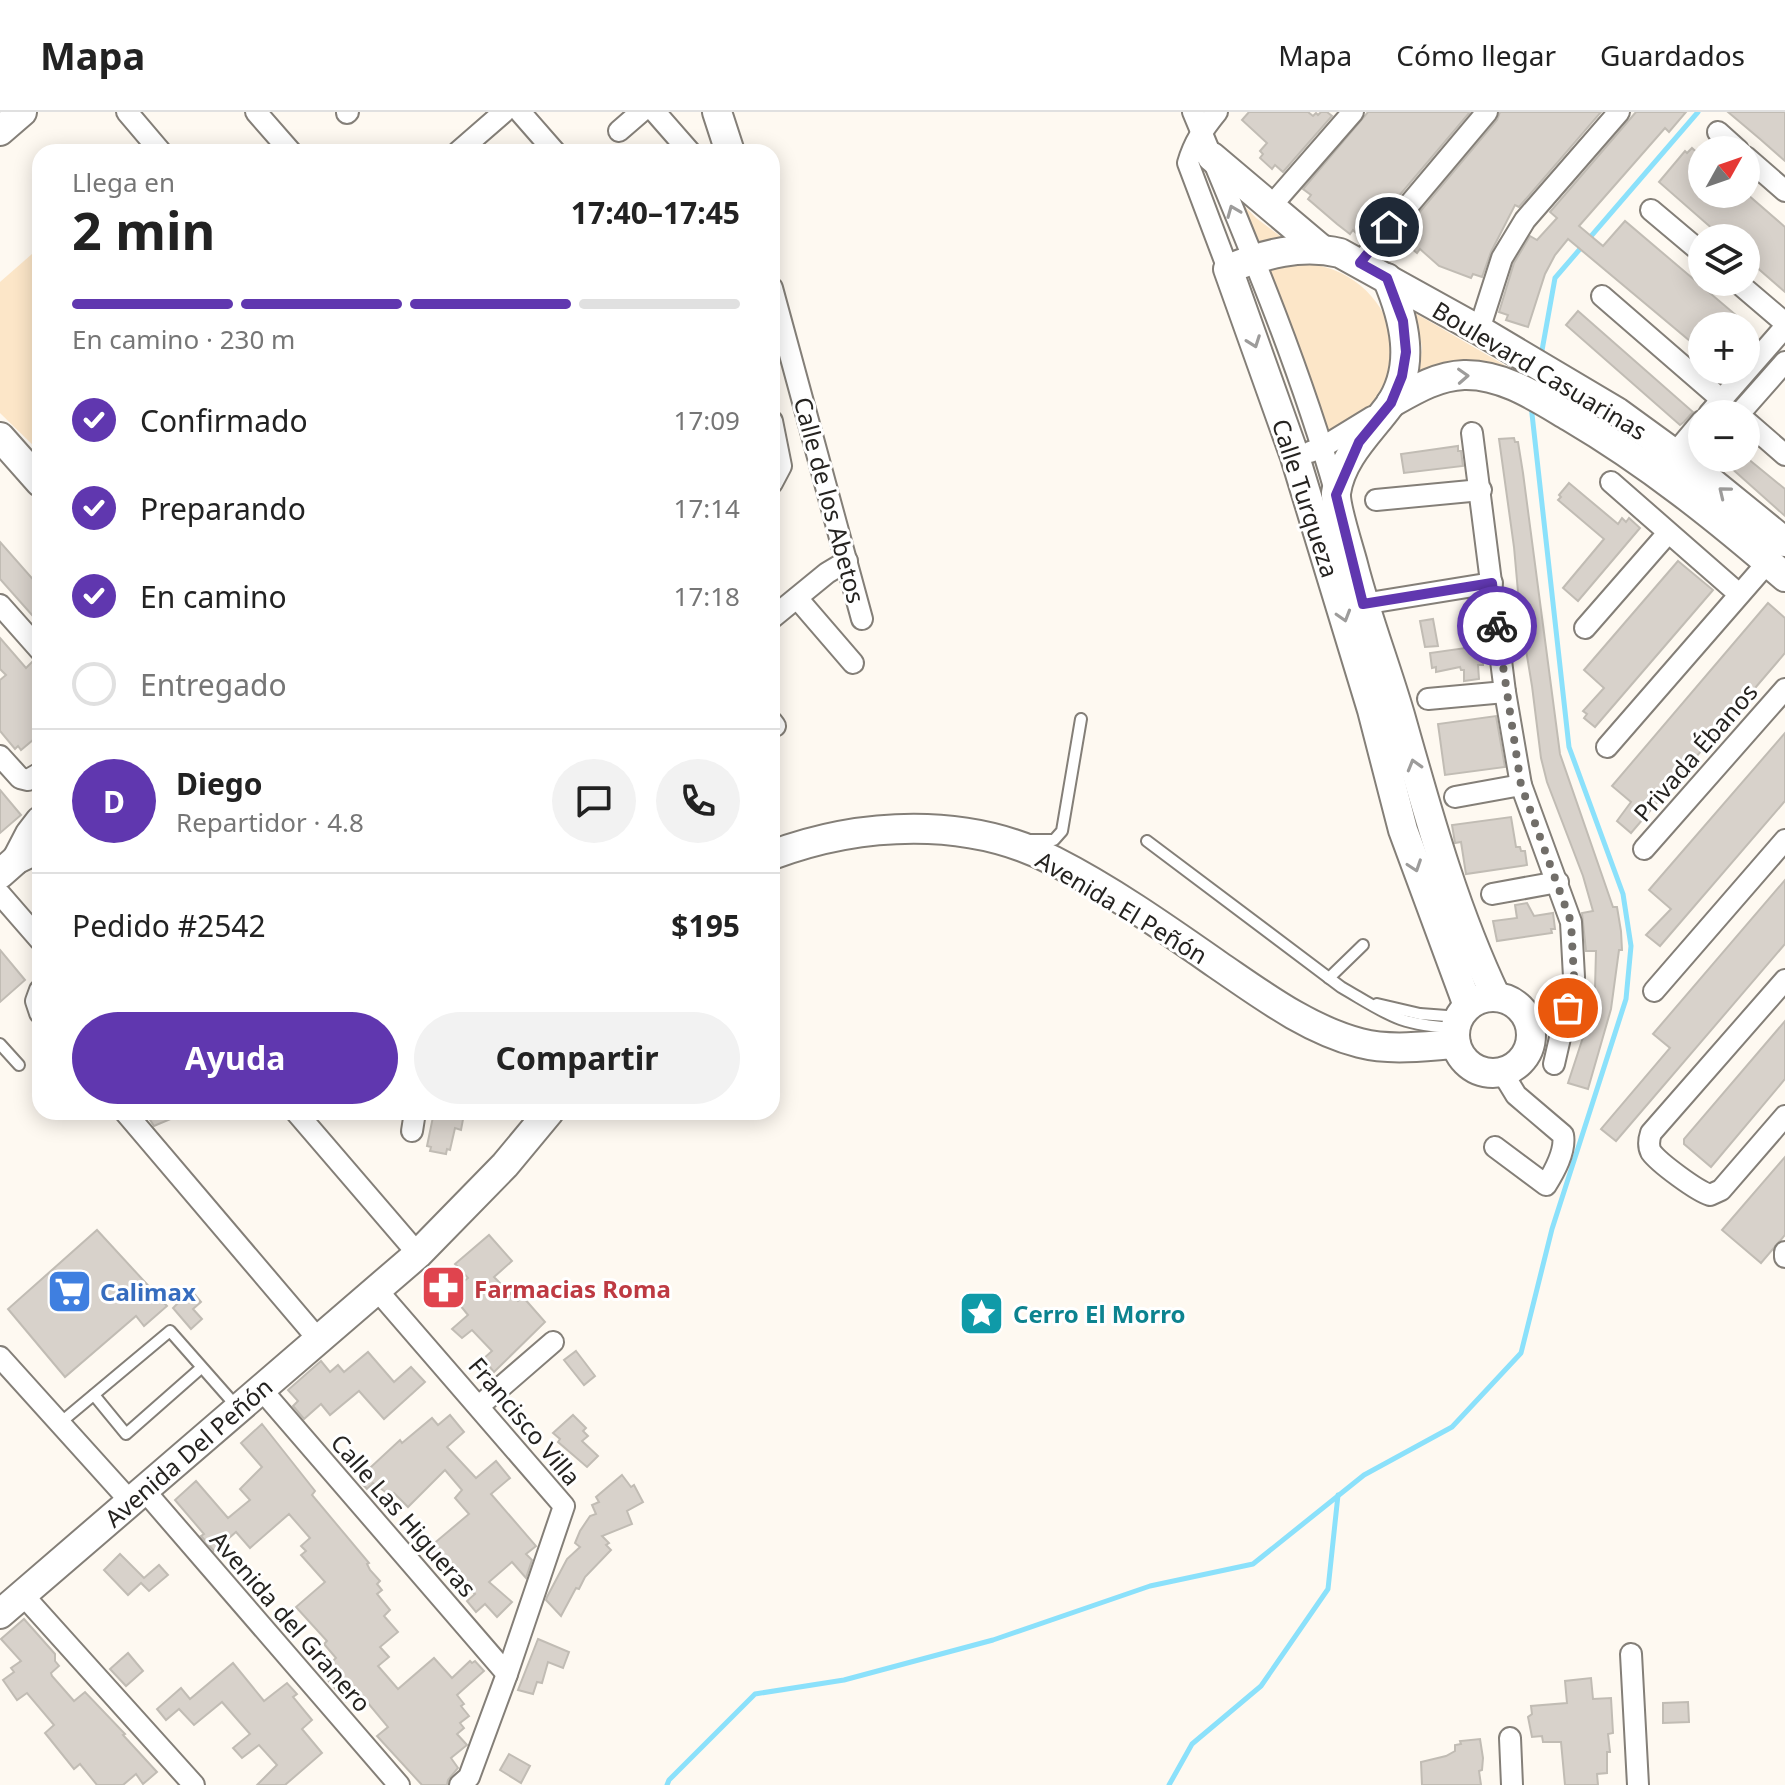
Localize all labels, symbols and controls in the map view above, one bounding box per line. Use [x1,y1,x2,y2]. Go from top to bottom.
text: Mapa [40,29,145,81]
text: Mapa [1278,36,1352,74]
text: Cómo llegar [1396,36,1556,74]
text: Guardados [1600,36,1745,74]
north arrow [1688,136,1760,208]
map controls [1688,136,1760,472]
text: Llega en [72,164,175,200]
text: 17:40–17:45 [571,192,740,233]
pin [1355,193,1423,261]
text: 2 min [72,194,215,265]
one-way arrow [1227,205,1243,219]
icon: home [1367,205,1411,249]
button: layers [1688,224,1760,296]
street label: Boulevard Casuarinas [1427,293,1653,447]
button: + [1688,312,1760,384]
text: En camino · 230 m [72,321,295,357]
one-way arrow [1244,334,1261,348]
one-way arrow [1457,368,1470,385]
street label: Calle de los Abetos [787,393,873,607]
icon: check [72,398,116,442]
text: Confirmado [140,400,308,441]
button: − [1688,400,1760,472]
text: 17:09 [674,402,740,438]
street label: Calle Turqueza [1265,415,1347,581]
icon: check [72,486,116,530]
text: Preparando [140,488,306,529]
one-way arrow [1718,488,1733,502]
text: 17:14 [674,490,740,526]
icon: check [72,574,116,618]
text: En camino [140,576,287,617]
text: 17:18 [674,578,740,614]
courier [1457,586,1537,666]
icon: bike [1475,604,1519,648]
one-way arrow [1334,608,1350,622]
text: Entregado [140,664,287,705]
street label: Privada Ébanos [1626,676,1764,828]
button: chat [552,759,636,843]
button: phone [656,759,740,843]
one-way arrow [1407,759,1423,773]
text: Diego [176,763,263,804]
text: D [103,781,125,822]
text: Repartidor · 4.8 [176,804,364,840]
street label: Avenida El Peñón [1030,843,1214,971]
one-way arrow [1406,858,1422,872]
text: Pedido #2542 [72,905,266,946]
text: $195 [671,905,740,946]
pin [1534,974,1602,1042]
icon: bag [1546,986,1590,1030]
button: Ayuda [72,1012,398,1104]
button: Compartir [414,1012,740,1104]
pharmacy icon: Farmacias Roma [419,1264,467,1312]
supermarket icon: Calimax [45,1267,93,1315]
place label: Farmacias Roma [474,1272,671,1305]
place label: Calimax [100,1275,196,1308]
place icon: Cerro El Morro [958,1289,1006,1337]
place label: Cerro El Morro [1013,1297,1185,1330]
street label: Francisco Villa [462,1350,588,1492]
street label: Avenida Del Peñón [97,1370,279,1534]
street label: Calle Las Higueras [324,1426,484,1604]
street label: Avenida del Granero [203,1523,379,1719]

